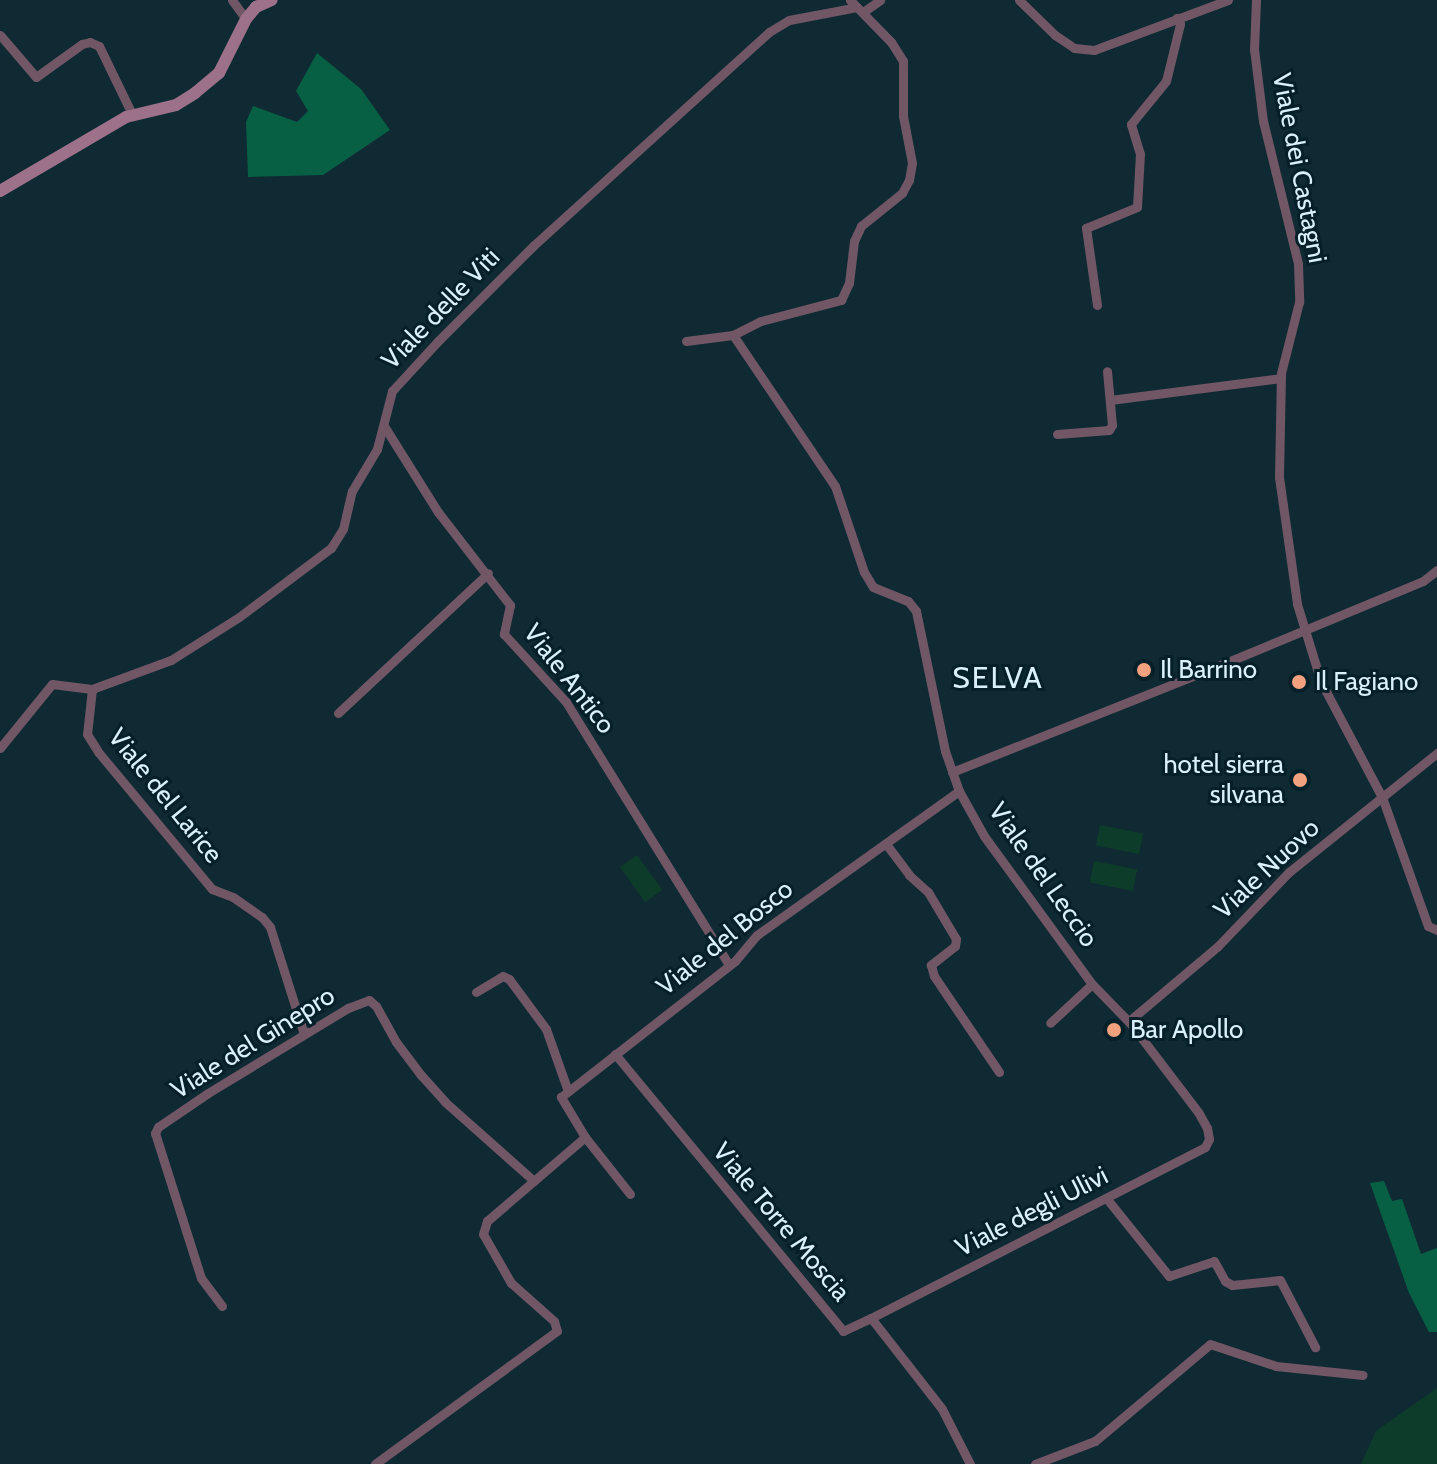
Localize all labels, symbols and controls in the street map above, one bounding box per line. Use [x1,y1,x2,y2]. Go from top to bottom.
street label: Viale dei Castagni [1265,70,1333,266]
street label: Viale delle Viti [376,242,506,376]
street label: Viale Antico [516,618,622,740]
place label: Il Barrino [1160,654,1257,686]
district label: SELVA [952,660,1044,696]
marker: Il Barrino [1135,661,1153,679]
place label: Il Fagiano [1315,666,1418,698]
marker: Il Fagiano [1290,673,1308,691]
street label: Viale del Larice [101,722,229,870]
place label: hotel sierra silvana [1164,749,1284,810]
marker: hotel sierra silvana [1291,771,1309,789]
street label: Viale del Leccio [982,797,1104,953]
street label: Viale Nuovo [1208,812,1326,926]
street label: Viale del Bosco [651,874,799,1002]
street label: Viale del Ginepro [165,980,341,1106]
place label: Bar Apollo [1130,1014,1243,1046]
marker: Bar Apollo [1105,1021,1123,1039]
street label: Viale Torre Moscia [706,1136,856,1308]
street label: Viale degli Ulivi [951,1160,1113,1264]

